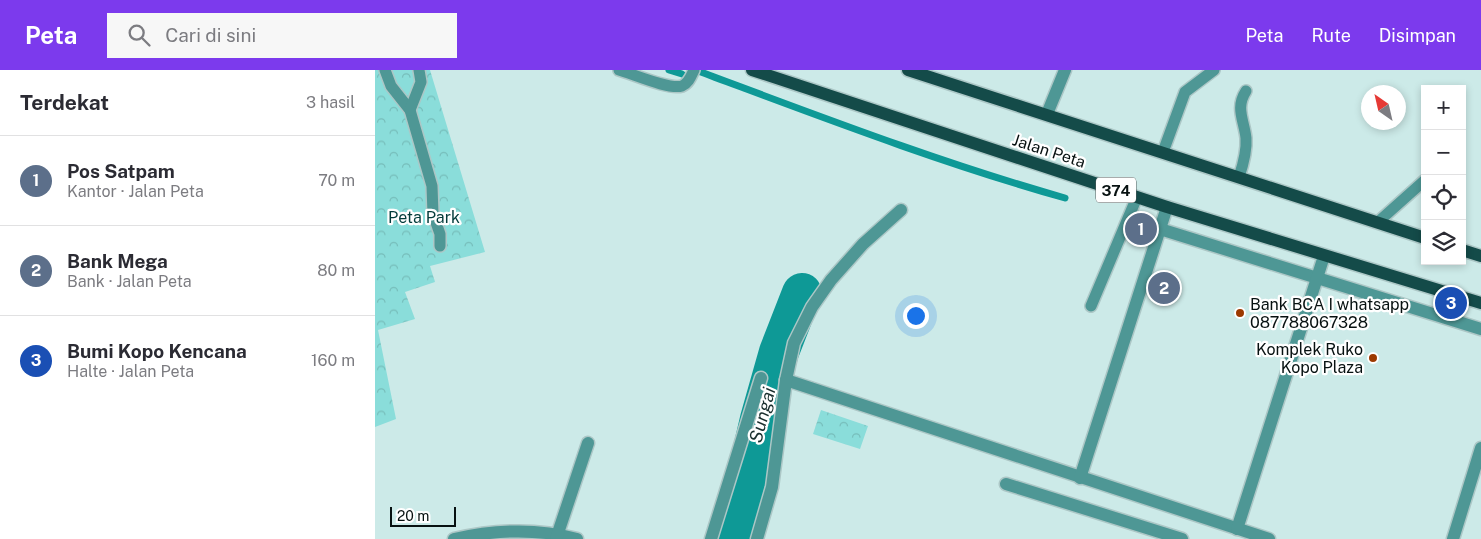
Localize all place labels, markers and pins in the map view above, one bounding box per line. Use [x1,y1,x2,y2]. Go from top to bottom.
pin: 1 [1125,210,1157,248]
pin: 2 [1148,269,1180,307]
pin: 3 [1435,284,1467,322]
place label: Bank BCA I whatsapp 087788067328 [1250,295,1409,332]
marker: Bank BCA I whatsapp 087788067328 [1234,307,1246,319]
place label: Komplek Ruko Kopo Plaza [1256,340,1363,377]
marker: Komplek Ruko Kopo Plaza [1367,352,1379,364]

